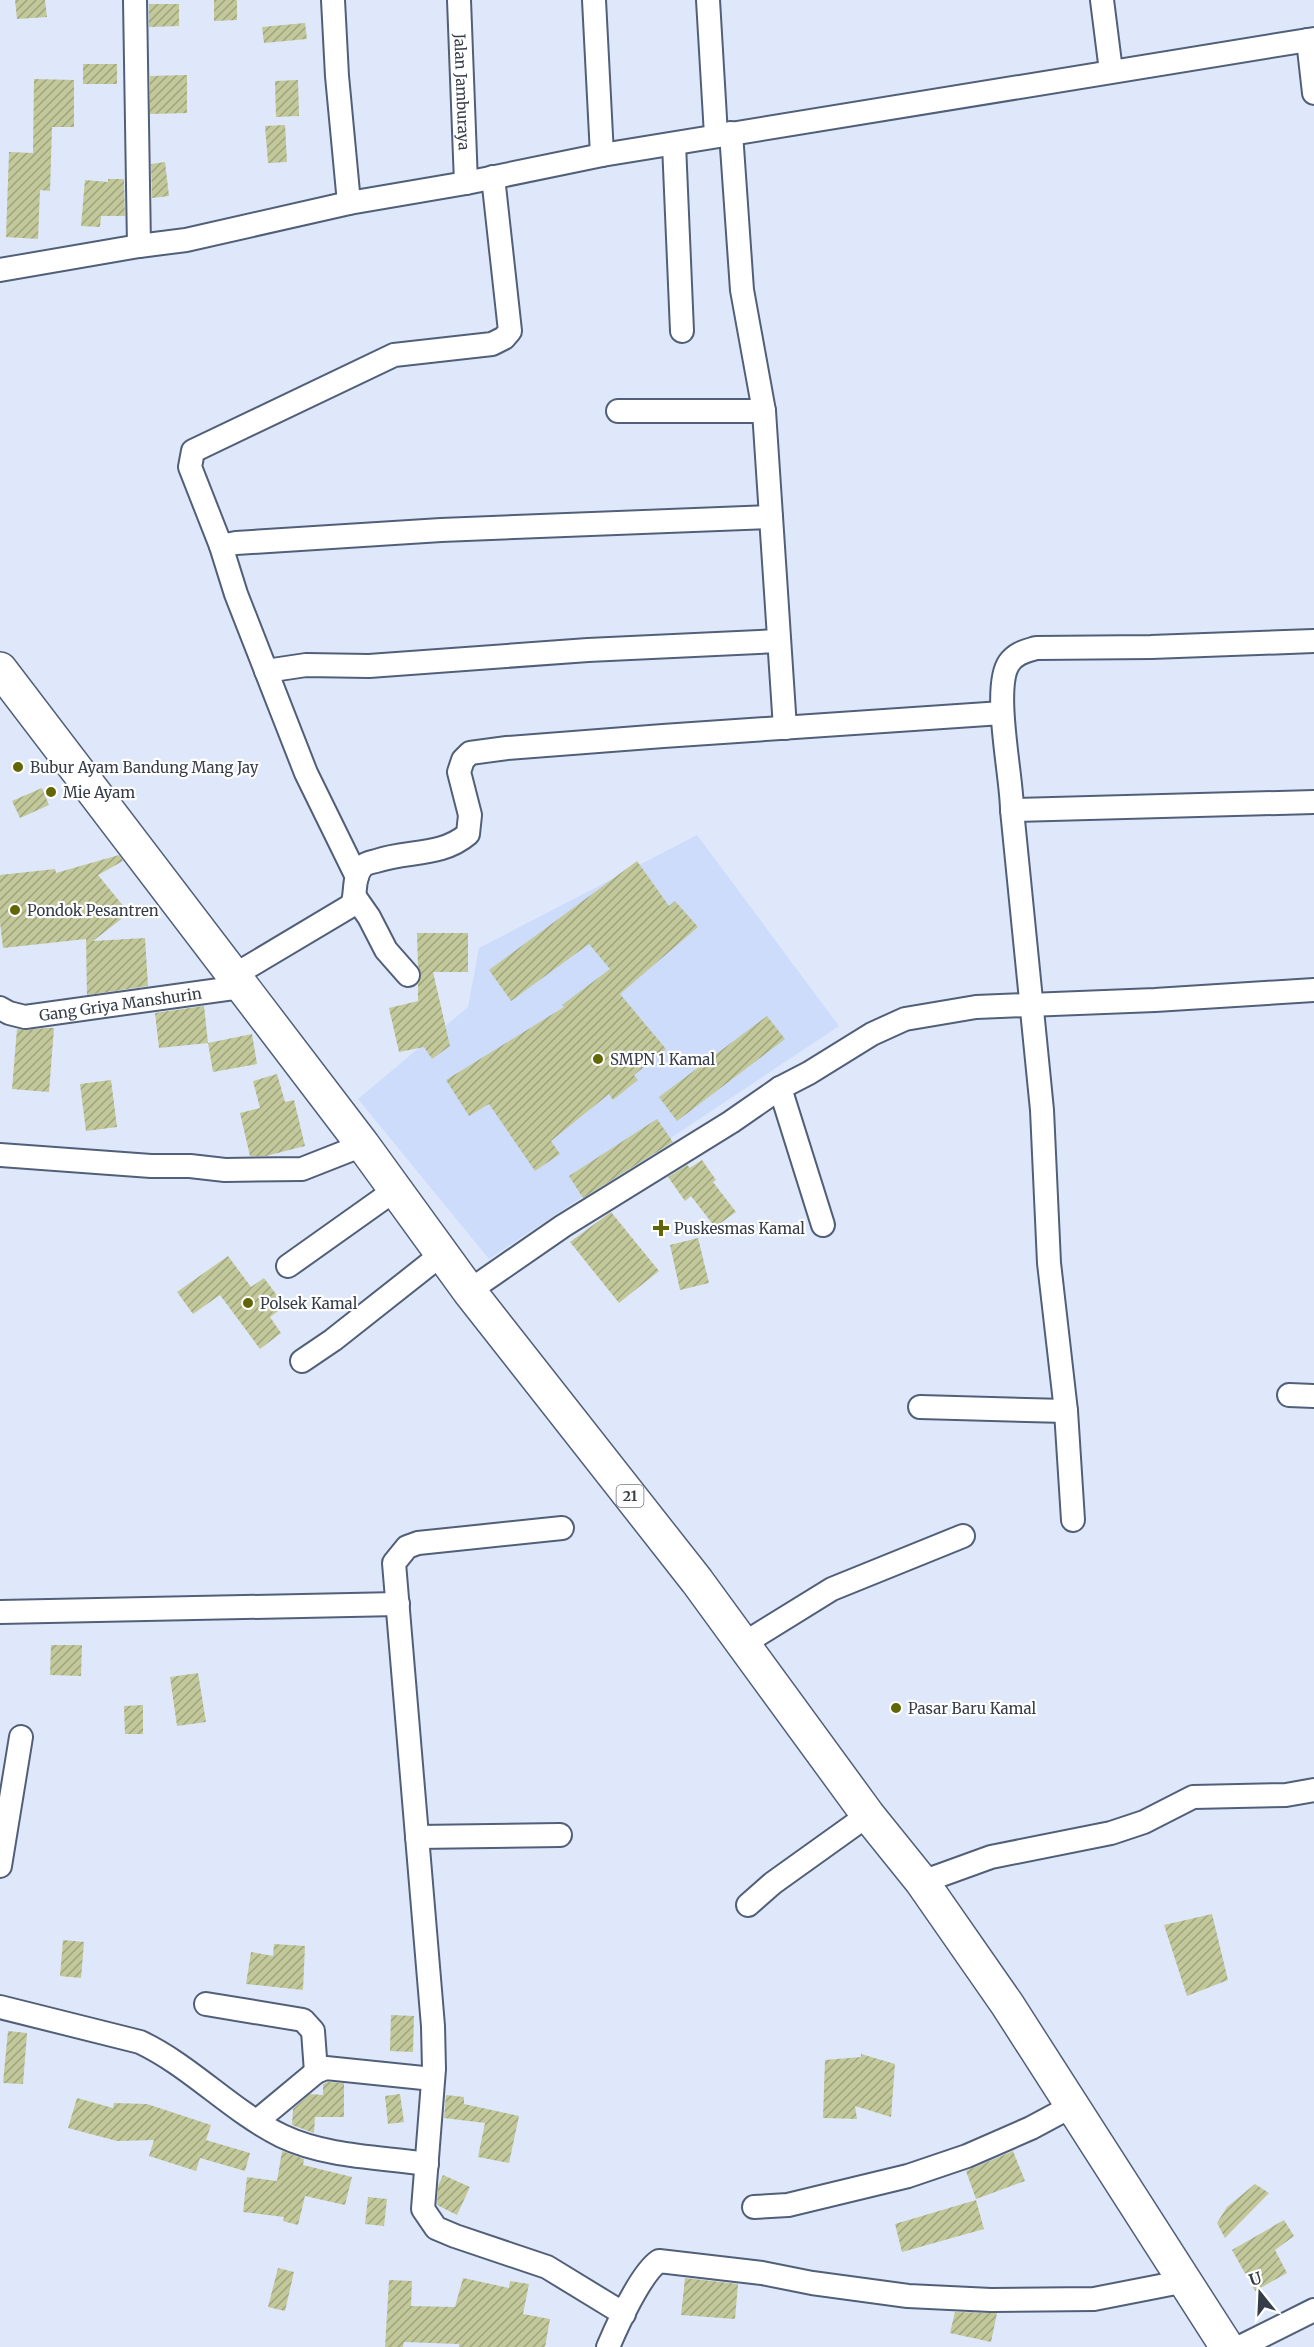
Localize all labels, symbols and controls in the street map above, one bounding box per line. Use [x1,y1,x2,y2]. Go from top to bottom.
street label: Jalan Jamburaya [451,32,474,151]
place label: Bubur Ayam Bandung Mang Jay [30,758,259,777]
marker: Bubur Ayam Bandung Mang Jay [11,760,25,774]
place label: Mie Ayam [63,783,135,802]
marker: Mie Ayam [44,785,58,799]
place label: Pondok Pesantren [27,901,159,920]
marker: Pondok Pesantren [8,903,22,917]
street label: Gang Griya Manshurin [38,983,203,1024]
place label: SMPN 1 Kamal [610,1050,716,1069]
marker: SMPN 1 Kamal [591,1052,605,1066]
marker: Puskesmas Kamal [652,1219,670,1237]
place label: Puskesmas Kamal [674,1219,805,1238]
place label: Polsek Kamal [260,1294,358,1313]
marker: Polsek Kamal [241,1296,255,1310]
road number: 21 [616,1485,644,1507]
place label: Pasar Baru Kamal [908,1699,1037,1718]
marker: Pasar Baru Kamal [889,1701,903,1715]
north arrow [1230,2263,1290,2323]
text: U [1247,2267,1264,2290]

